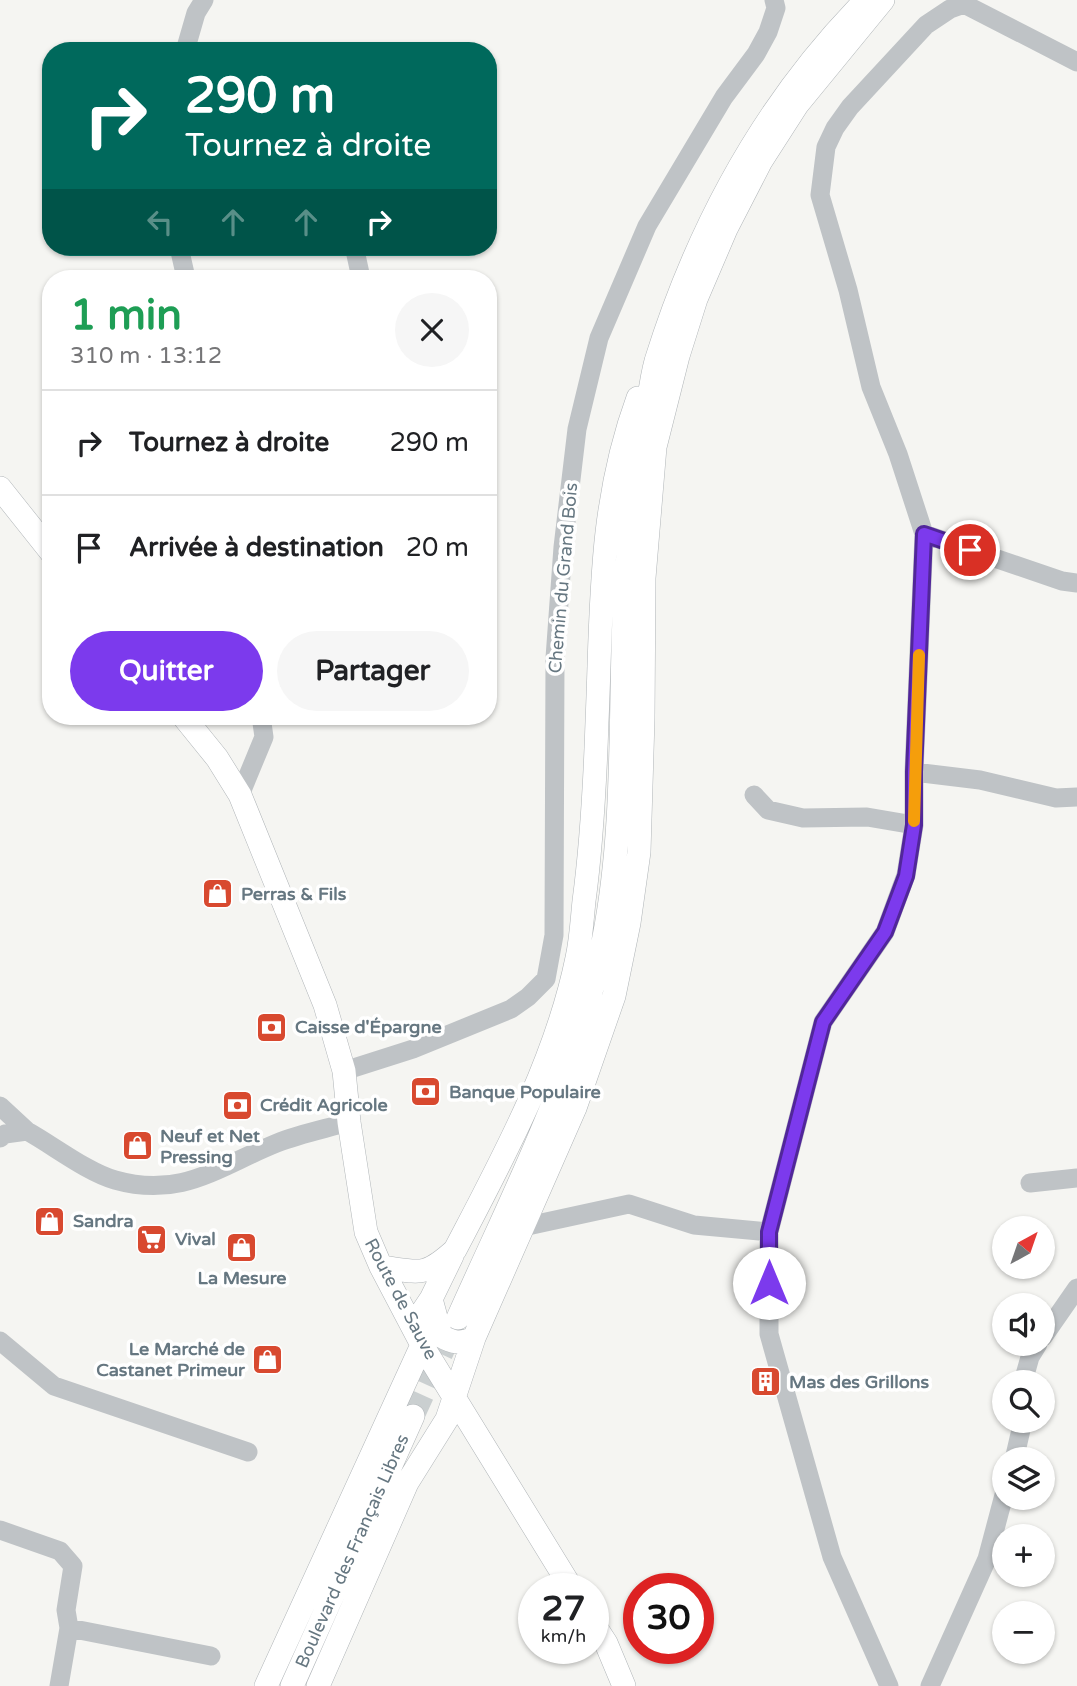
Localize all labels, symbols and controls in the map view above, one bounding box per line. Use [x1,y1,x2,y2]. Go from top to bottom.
text: 290 m [185,67,335,126]
icon: right [70,70,161,161]
text: Tournez à droite [185,127,431,165]
icon: left [141,203,179,241]
icon: ahead [214,203,252,241]
icon: ahead [287,203,325,241]
icon: right [360,203,398,241]
text: 1 min [70,290,182,341]
button: close [395,293,469,367]
text: 310 m · 13:12 [70,342,222,370]
icon: right [70,424,108,462]
text: Tournez à droite [129,427,329,458]
text: 290 m [389,427,469,458]
street label: Chemin du Grand Bois [544,482,582,674]
pin [940,520,1000,580]
icon: arrive [70,529,108,567]
icon: arrive [951,531,989,569]
text: Arrivée à destination [129,532,384,563]
text: 20 m [406,532,469,563]
button: Quitter [70,631,263,711]
button: Partager [277,631,469,711]
shop icon: Perras & Fils [201,877,235,911]
place label: Perras & Fils [241,883,347,905]
bank icon: Caisse d'Épargne [255,1010,289,1044]
place label: Caisse d'Épargne [295,1016,442,1038]
bank icon: Banque Populaire [409,1075,443,1109]
place label: Banque Populaire [449,1081,601,1103]
bank icon: Crédit Agricole [220,1088,254,1122]
place label: Crédit Agricole [260,1094,388,1116]
place label: Neuf et Net Pressing [160,1125,260,1168]
shop icon: Neuf et Net Pressing [120,1129,154,1163]
shop icon: Sandra [33,1204,67,1238]
place label: Sandra [73,1210,134,1232]
north arrow [992,1216,1055,1279]
map controls [992,1216,1055,1664]
supermarket icon: Vival [135,1222,169,1256]
place label: Vival [175,1228,216,1250]
shop icon: La Mesure [225,1231,259,1265]
street label: Route de Sauve [360,1235,442,1363]
position arrow [732,1246,806,1320]
place label: La Mesure [198,1267,286,1289]
button: sound [992,1293,1055,1356]
place label: Le Marché de Castanet Primeur [96,1338,246,1381]
shop icon: Le Marché de Castanet Primeur [251,1342,285,1376]
building icon: Mas des Grillons [749,1365,783,1399]
button: search [992,1370,1055,1433]
place label: Mas des Grillons [789,1371,930,1393]
street label: Boulevard des Français Libres [290,1431,414,1671]
button: layers [992,1447,1055,1510]
button: + [992,1524,1055,1587]
speed limit sign: 30 [623,1573,714,1664]
text: 27 [542,1588,585,1630]
button: − [992,1601,1055,1664]
text: km/h [541,1625,586,1647]

